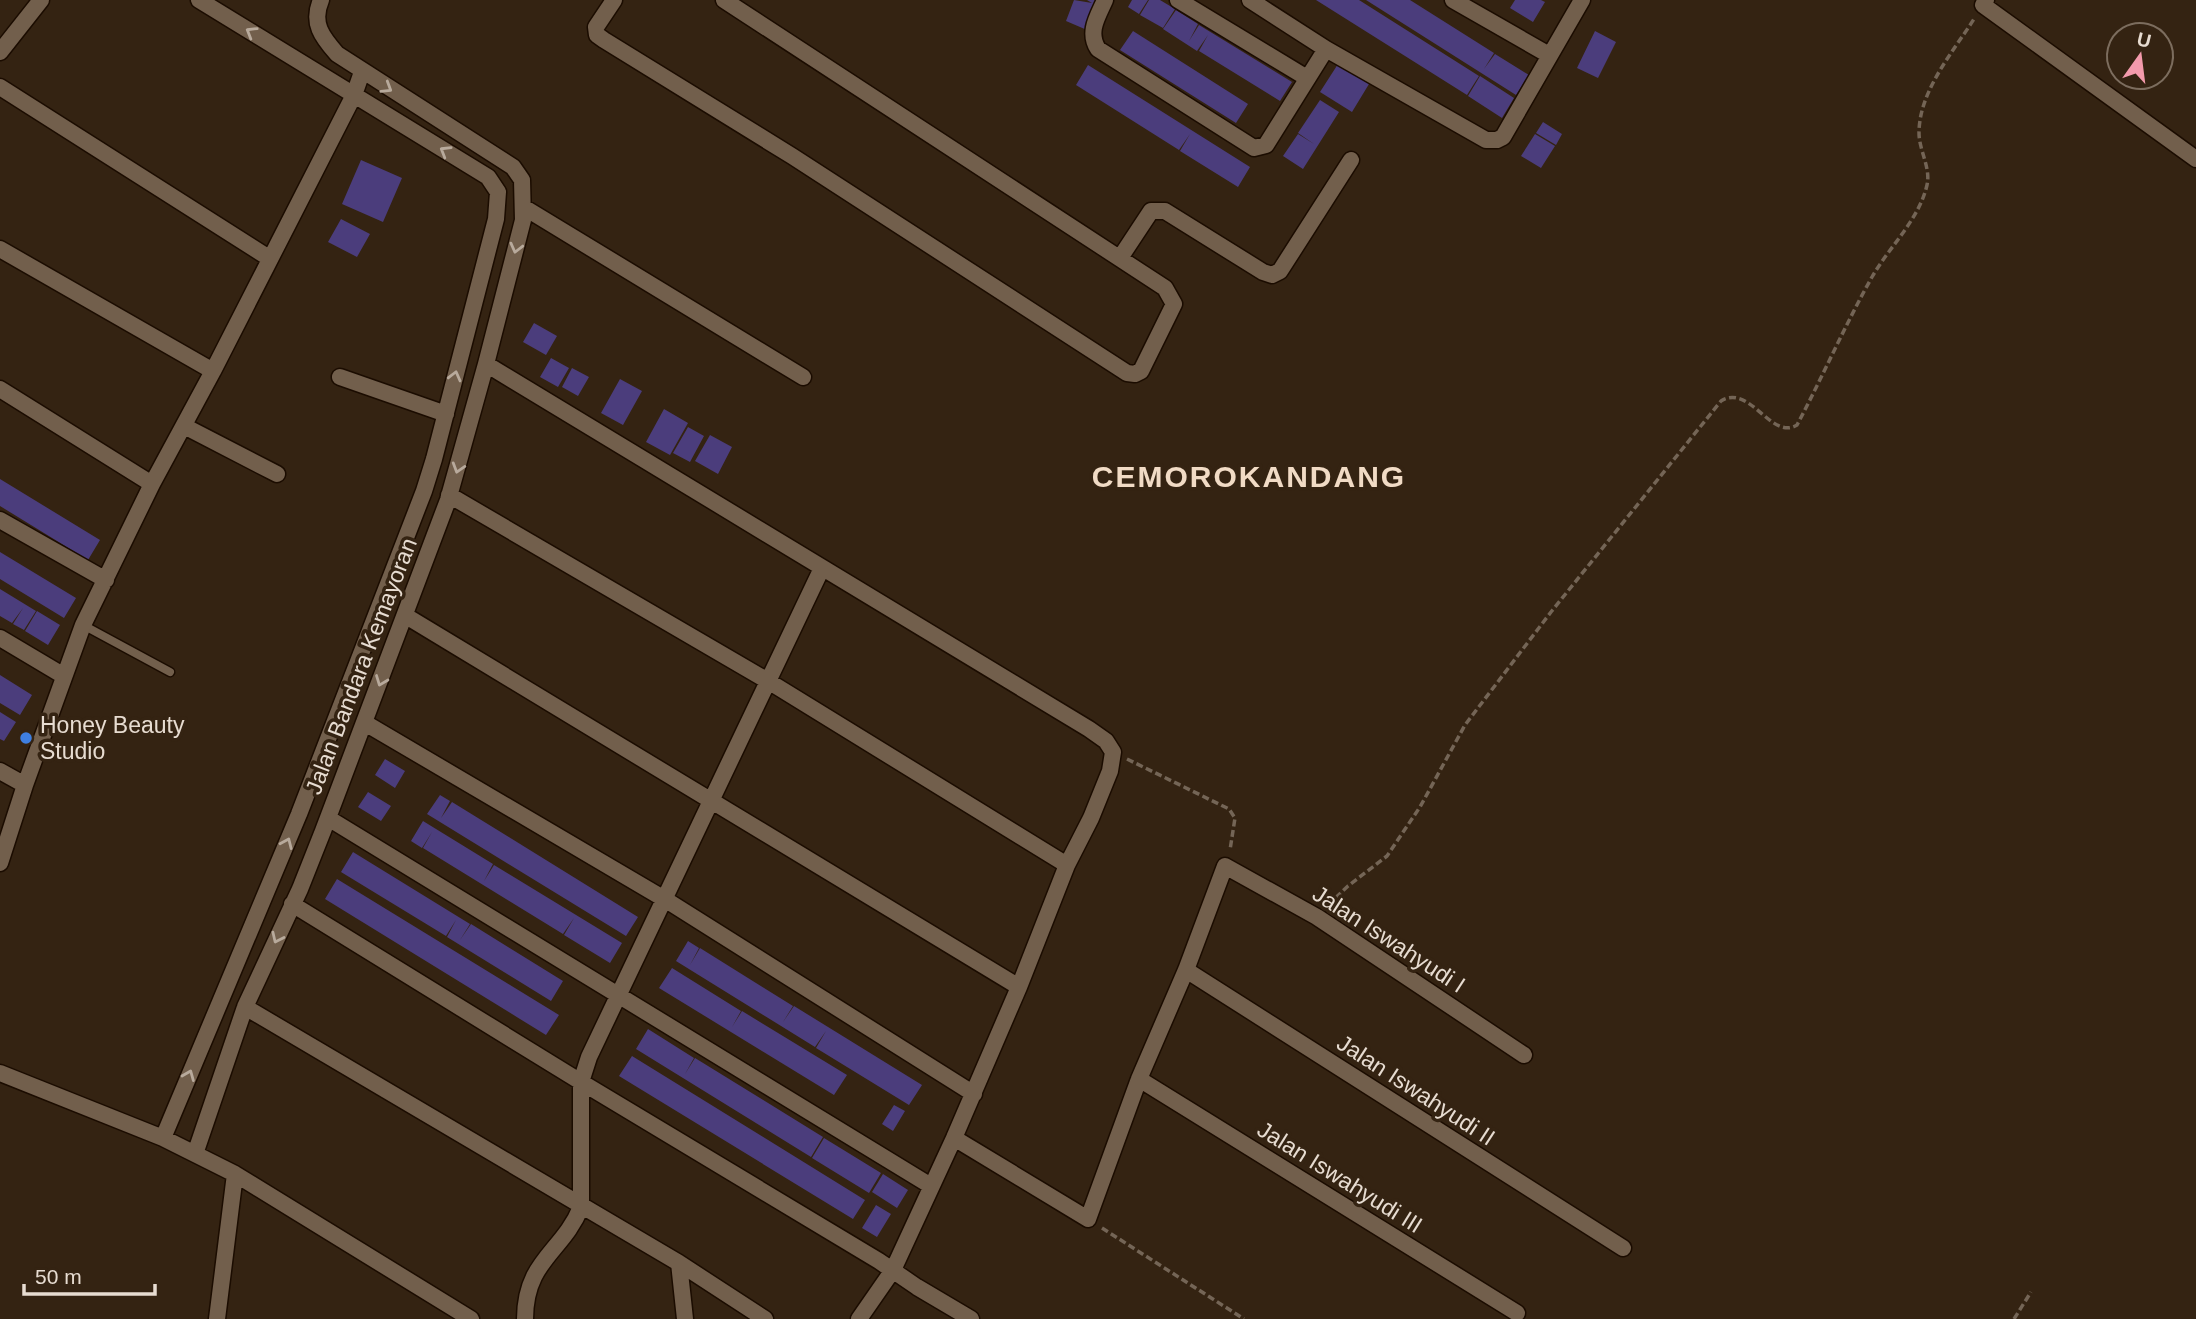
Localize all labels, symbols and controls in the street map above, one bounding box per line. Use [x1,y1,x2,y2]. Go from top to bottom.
north arrow [2105,21,2175,91]
one-way arrow [246,28,259,41]
text: U [2135,28,2153,52]
one-way arrow [380,79,393,92]
one-way arrow [440,146,453,159]
one-way arrow [510,242,524,254]
one-way arrow [447,370,461,382]
district label: CEMOROKANDANG [1092,460,1406,493]
one-way arrow [451,461,466,473]
street label: Jalan Bandara Kemayoran [300,534,422,798]
one-way arrow [375,675,389,687]
place label: Honey Beauty Studio [40,712,185,764]
marker: Honey Beauty Studio [18,730,34,746]
one-way arrow [279,837,293,850]
street label: Jalan Iswahyudi I [1308,880,1470,998]
one-way arrow [271,930,285,943]
street label: Jalan Iswahyudi II [1332,1029,1500,1151]
one-way arrow [181,1070,195,1082]
street label: Jalan Iswahyudi III [1253,1116,1427,1238]
scale bar [24,1252,156,1296]
text: 50 m [35,1265,82,1288]

